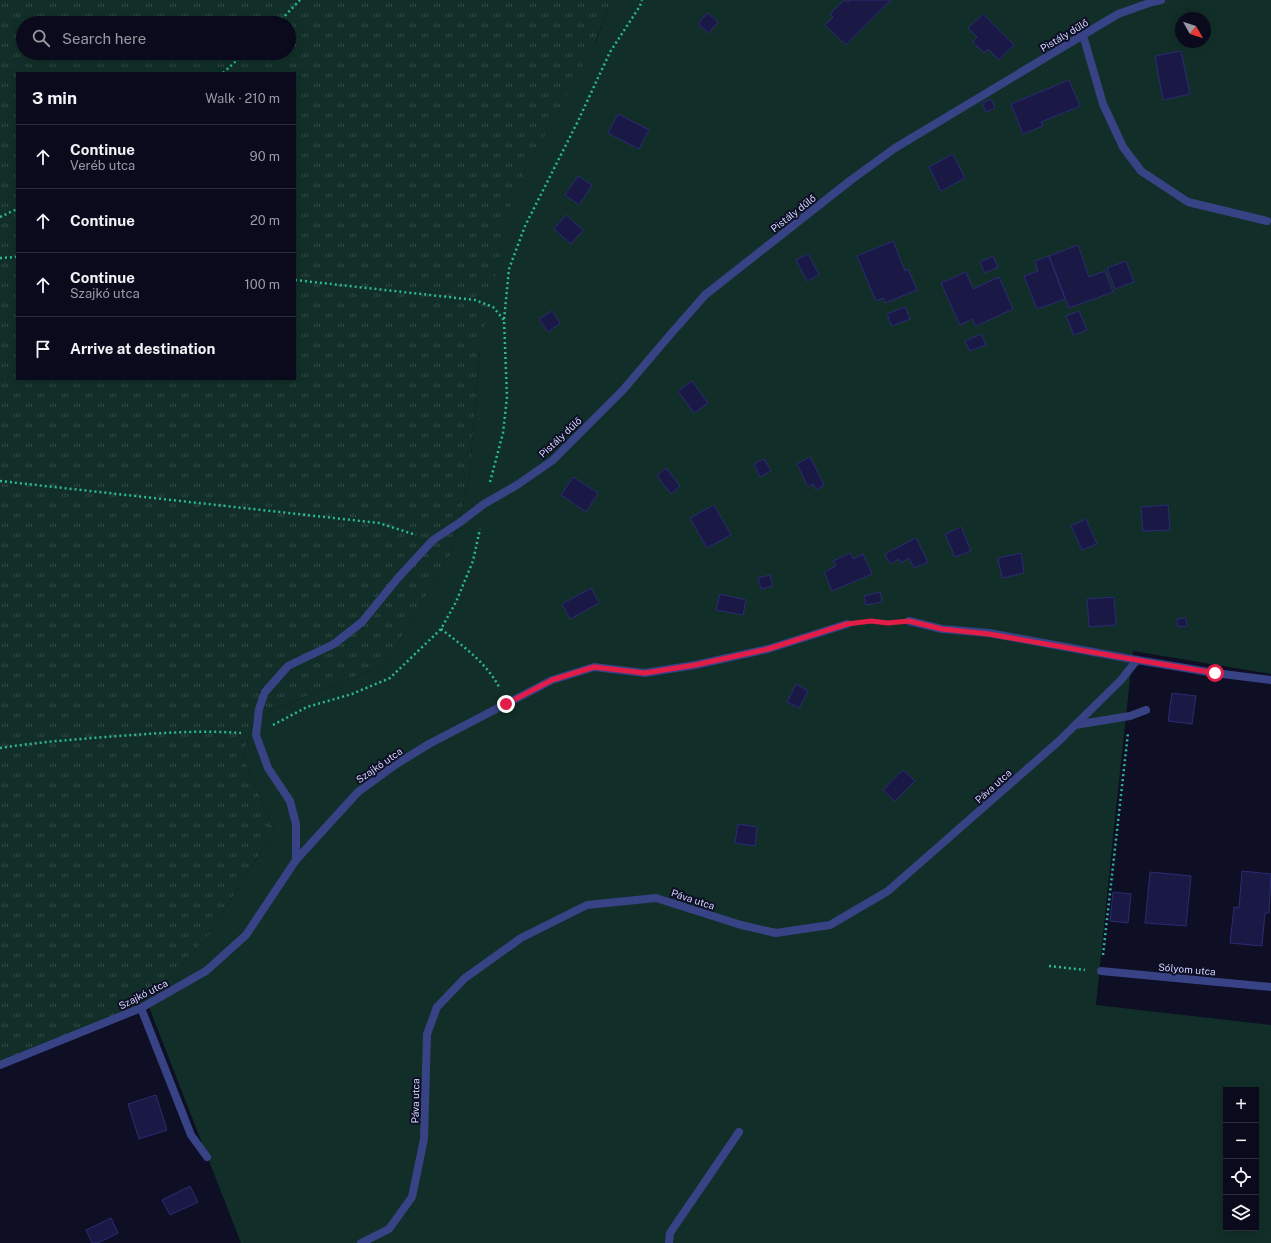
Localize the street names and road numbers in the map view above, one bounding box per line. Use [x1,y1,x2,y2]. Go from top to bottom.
street label: Pistály dűlő [1038,16,1090,54]
street label: Pistály dűlő [768,191,818,234]
street label: Pistály dűlő [536,414,584,460]
street label: Szajkó utca [354,745,404,785]
street label: Páva utca [972,766,1014,806]
street label: Páva utca [670,886,716,912]
street label: Sólyom utca [1158,961,1216,977]
street label: Szajkó utca [116,976,170,1012]
street label: Páva utca [409,1078,421,1124]

